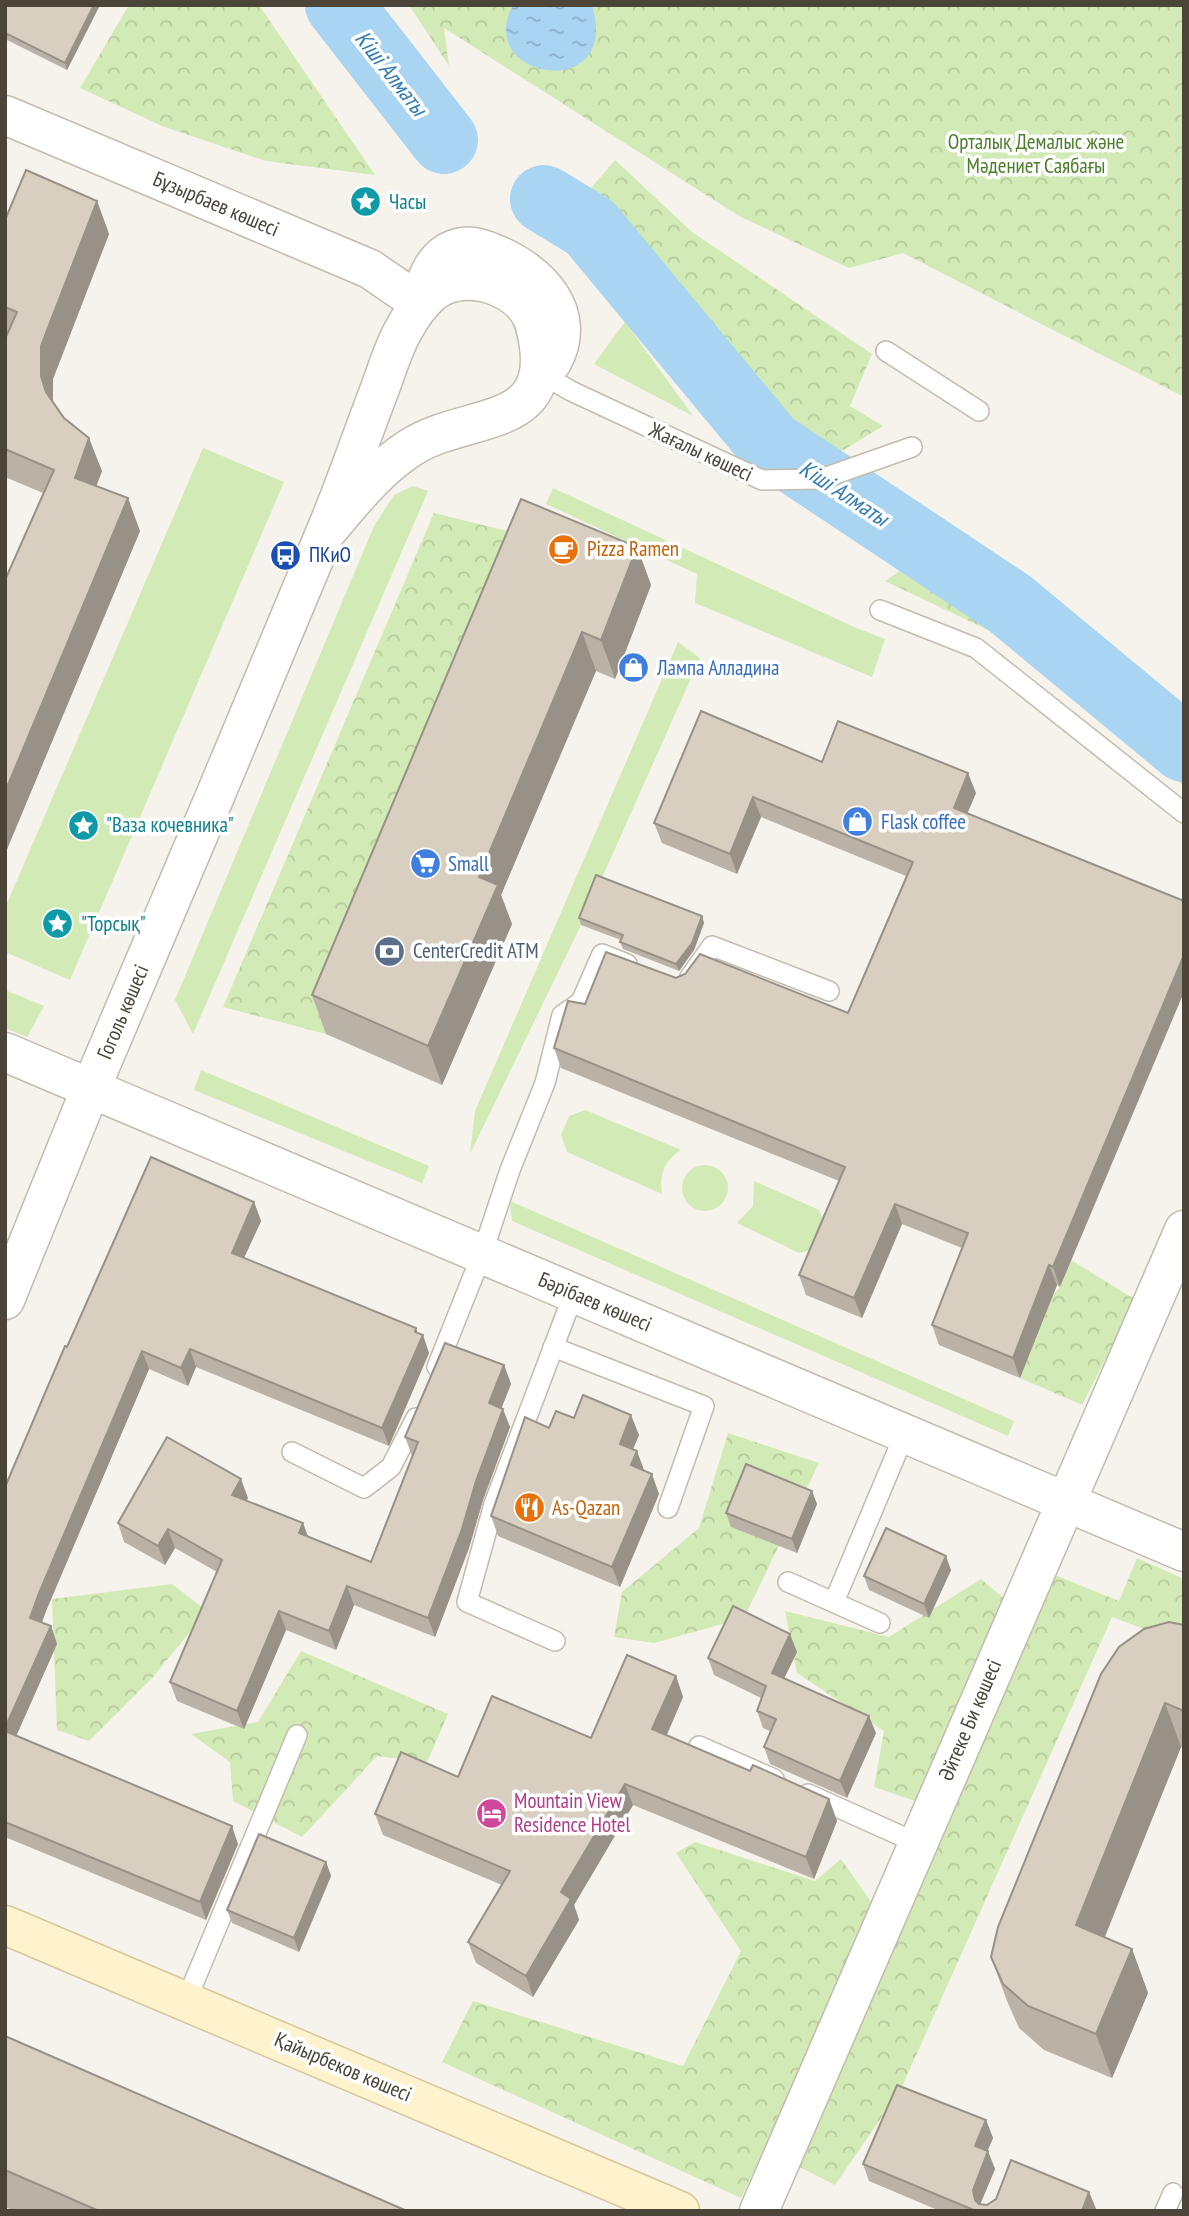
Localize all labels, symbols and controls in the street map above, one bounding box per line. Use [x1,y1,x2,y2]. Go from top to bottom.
water label: Кіші Алматы [349,24,435,122]
park label: Орталық Демалыс және Мәдениет Саябағы [948,128,1124,179]
street label: Бұзырбаев көшесі [149,165,283,242]
place icon: Часы [349,185,383,219]
place label: Часы [389,188,426,215]
street label: Жағалы көшесі [644,415,757,487]
water label: Кіші Алматы [794,453,896,533]
cafe icon: Pizza Ramen [547,532,581,566]
place label: Pizza Ramen [587,535,679,562]
bus stop icon: ПКиО [269,538,303,572]
place label: ПКиО [309,541,351,568]
shop icon: Лампа Алладина [617,651,651,685]
place label: Лампа Алладина [656,654,779,681]
shop icon: Flask coffee [841,805,875,839]
place icon: "Ваза кочевника" [66,808,100,842]
place label: Flask coffee [881,808,966,835]
place label: "Ваза кочевника" [106,811,234,838]
supermarket icon: Small [408,847,442,881]
place label: Small [448,850,489,877]
place icon: "Торсық" [41,907,75,941]
place label: "Торсық" [81,910,146,937]
bank icon: CenterCredit ATM [373,934,407,968]
place label: CenterCredit ATM [413,937,539,964]
street label: Гоголь көшесі [91,960,155,1063]
street label: Бәрібаев көшесі [534,1266,656,1338]
restaurant icon: As-Qazan [512,1491,546,1525]
place label: As-Qazan [552,1494,620,1521]
street label: Әйтеке Би көшесі [932,1655,1007,1785]
place label: Mountain View Residence Hotel [514,1787,630,1838]
hotel icon: Mountain View Residence Hotel [474,1796,508,1830]
street label: Қайырбеков көшесі [271,2026,416,2108]

